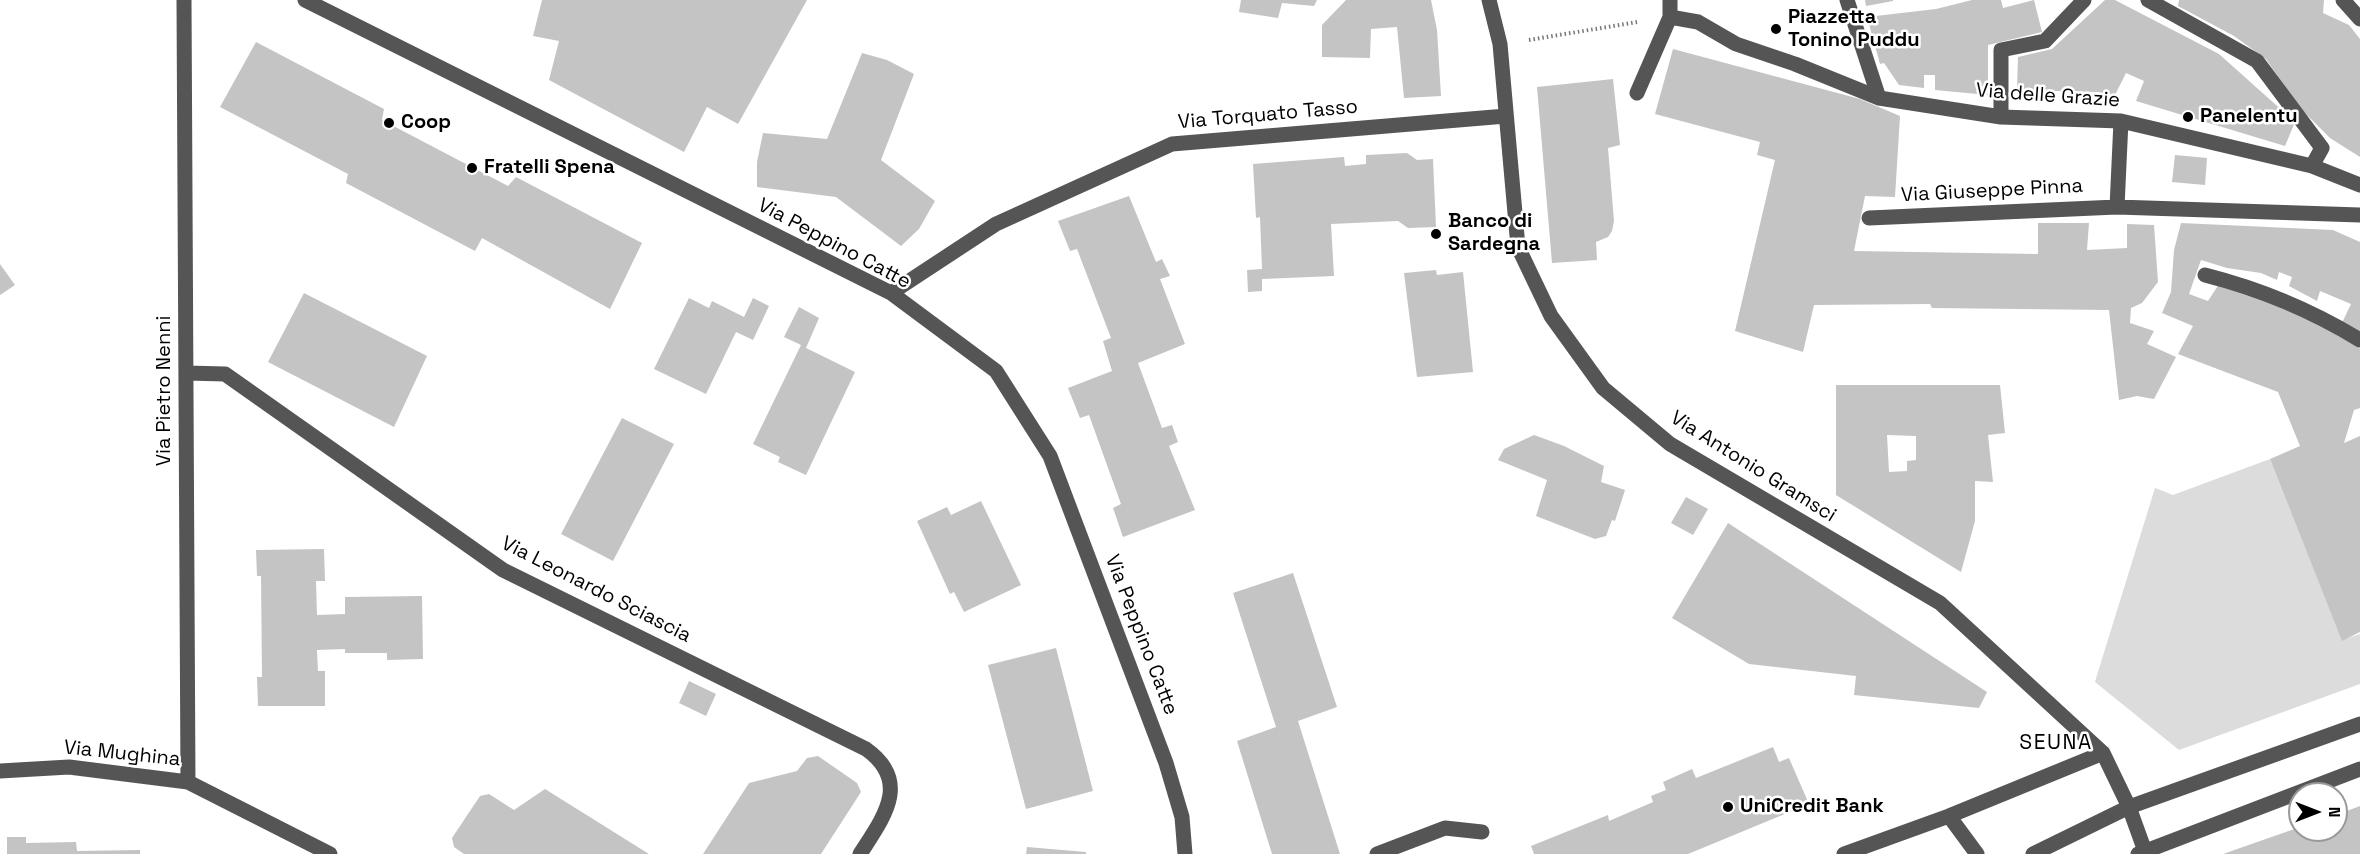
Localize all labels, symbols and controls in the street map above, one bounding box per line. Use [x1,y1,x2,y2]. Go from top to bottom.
place label: Piazzetta Tonino Puddu [1788,6,1920,53]
marker: Piazzetta Tonino Puddu [1769,22,1783,36]
street label: Via delle Grazie [1975,79,2121,113]
street label: Via Torquato Tasso [1177,95,1359,135]
place label: Panelentu [2200,105,2298,129]
marker: Panelentu [2181,110,2195,124]
place label: Coop [401,111,451,135]
marker: Coop [382,116,396,130]
place label: Fratelli Spena [484,156,615,180]
marker: Fratelli Spena [465,161,479,175]
street label: Via Giuseppe Pinna [1900,174,2084,208]
street label: Via Peppino Catte [753,194,915,294]
place label: Banco di Sardegna [1448,210,1540,257]
marker: Banco di Sardegna [1429,227,1443,241]
street label: Via Pietro Nenni [153,316,177,466]
street label: Via Antonio Gramsci [1666,406,1840,528]
street label: Via Leonardo Sciascia [497,532,695,648]
street label: Via Peppino Catte [1099,551,1183,719]
district label: SEUNA [2019,730,2093,756]
street label: Via Mughina [62,736,182,772]
north arrow [2288,782,2348,842]
place label: UniCredit Bank [1740,795,1884,819]
marker: UniCredit Bank [1721,800,1735,814]
text: N [2324,807,2345,817]

